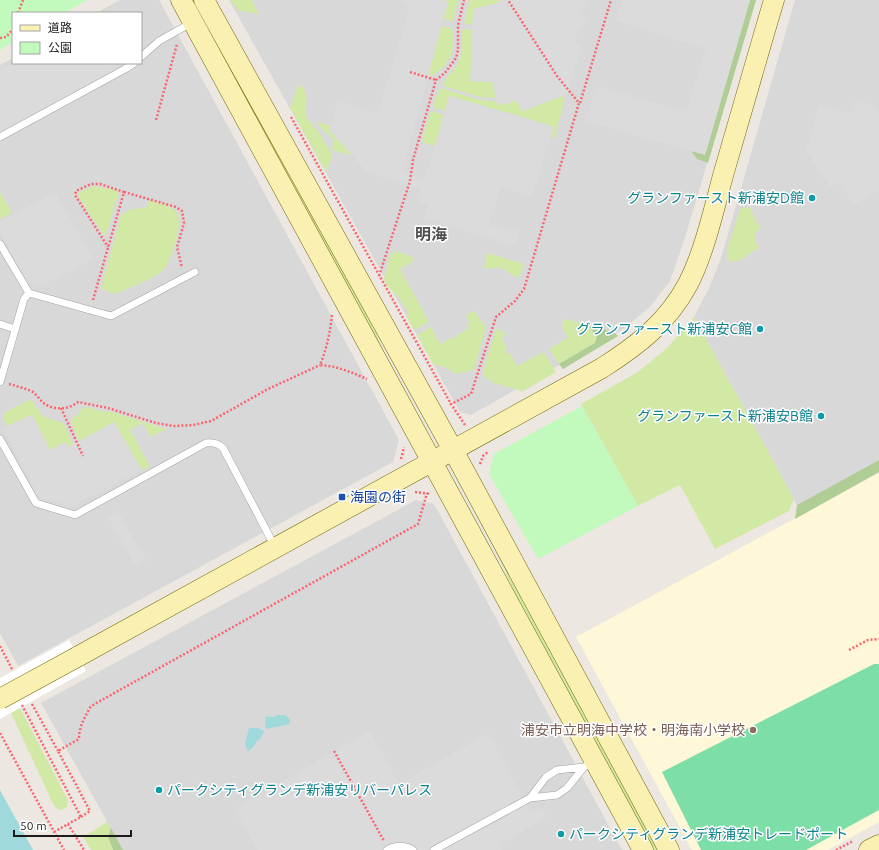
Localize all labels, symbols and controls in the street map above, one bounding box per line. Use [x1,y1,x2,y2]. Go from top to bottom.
legend [12,12,142,64]
text: 道路 [48,21,72,34]
text: 公園 [48,41,72,54]
place label: グランファースト新浦安D館 [627,190,804,206]
marker: グランファースト新浦安D館 [807,193,817,203]
district label: 明海 [415,225,447,243]
place label: グランファースト新浦安C館 [577,321,752,337]
marker: グランファースト新浦安C館 [755,324,765,334]
place label: グランファースト新浦安B館 [637,408,813,424]
marker: グランファースト新浦安B館 [816,411,826,421]
place label: 海園の街 [350,489,406,505]
marker: 海園の街 [337,492,347,502]
place label: 浦安市立明海中学校・明海南小学校 [521,722,745,738]
marker: 浦安市立明海中学校・明海南小学校 [748,725,758,735]
place label: パークシティグランデ新浦安リバーパレス [167,782,432,798]
marker: パークシティグランデ新浦安リバーパレス [154,785,164,795]
scale bar [14,812,131,838]
text: 50 m [20,819,47,832]
place label: パークシティグランデ新浦安トレードポート [569,826,848,842]
marker: パークシティグランデ新浦安トレードポート [556,829,566,839]

